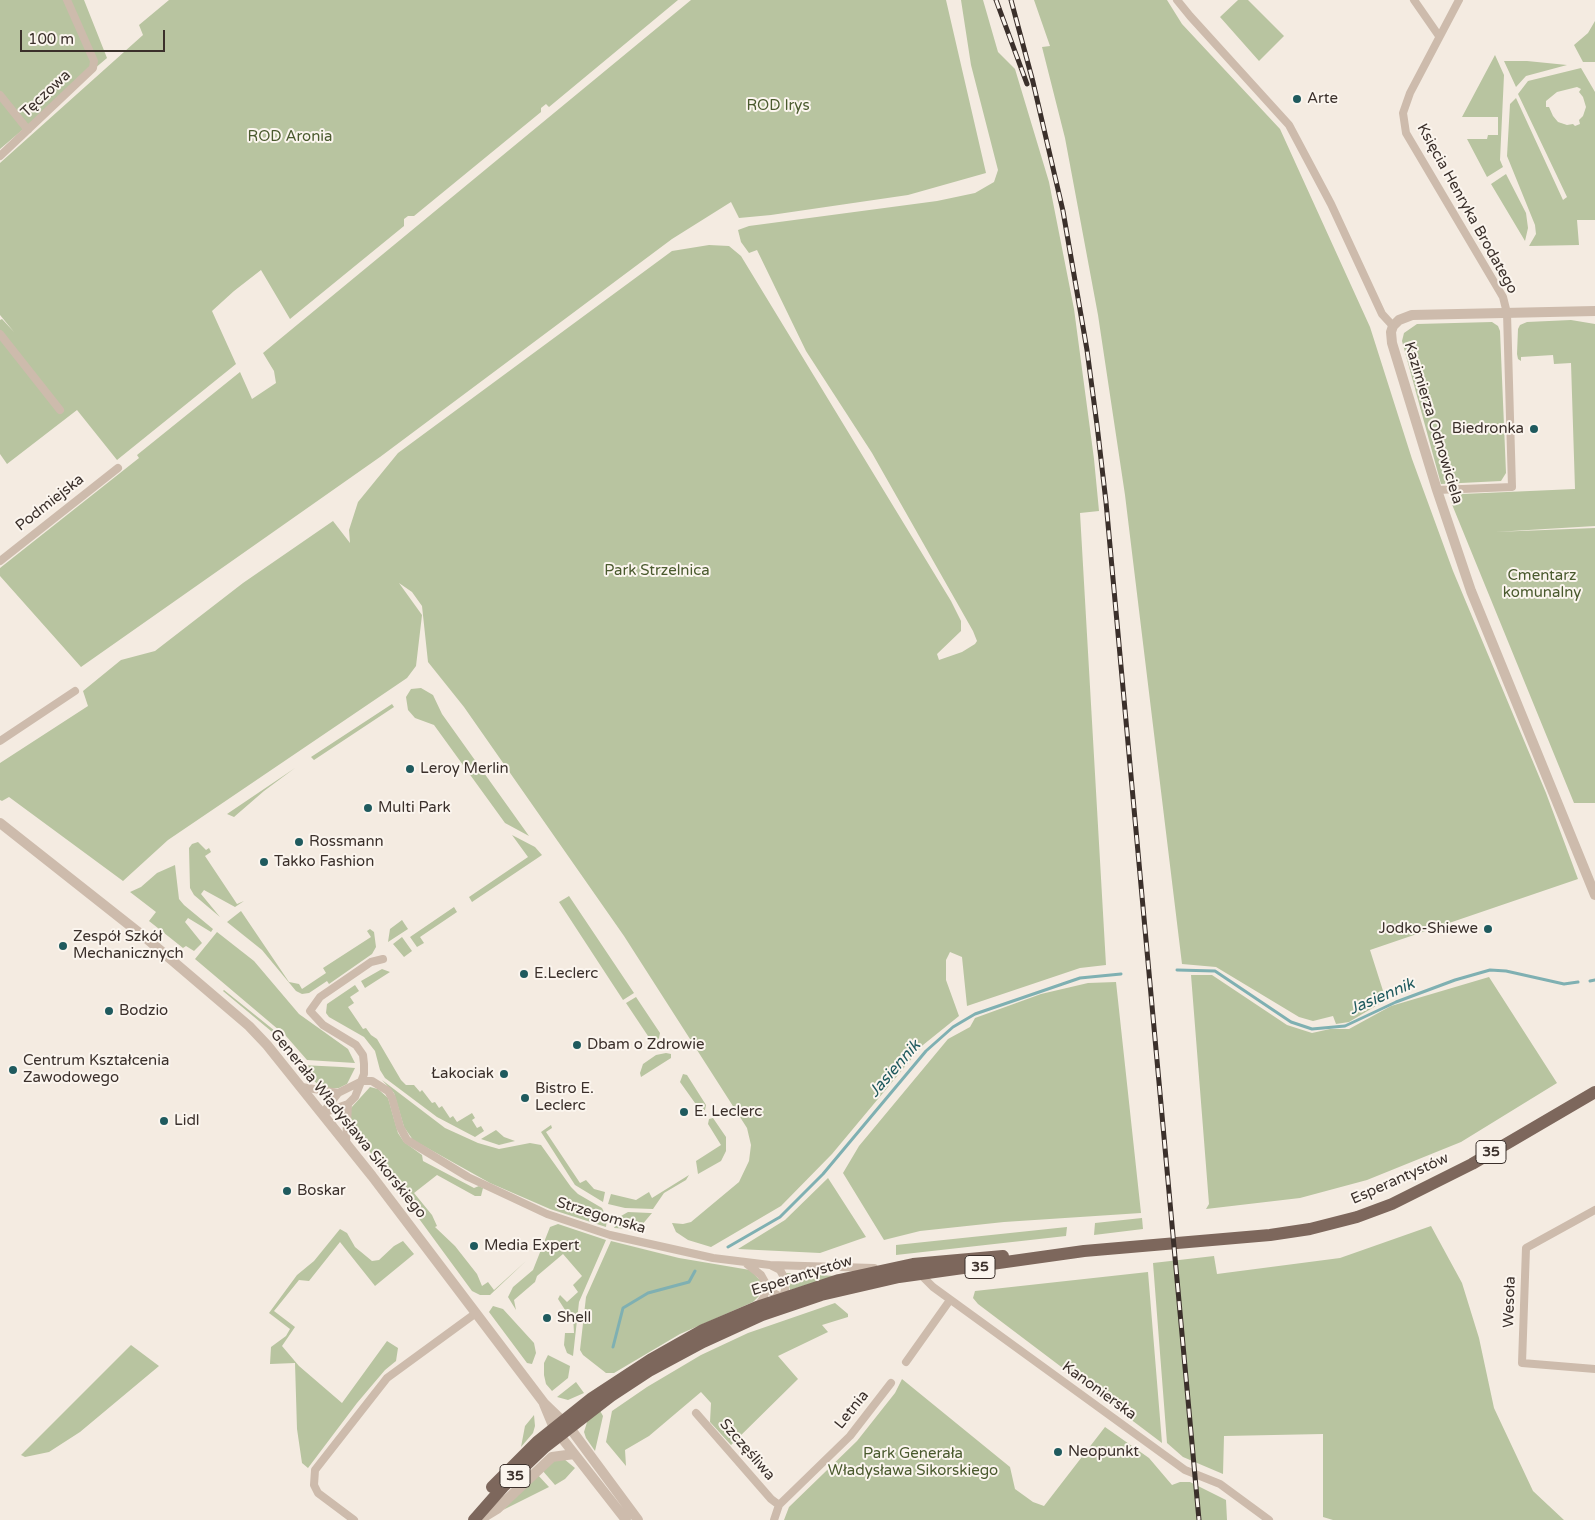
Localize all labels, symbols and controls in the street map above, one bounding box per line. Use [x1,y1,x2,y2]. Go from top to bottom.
scale bar [22,20,168,52]
text: 100 m [28,30,74,48]
street label: Tęczowa [17,66,75,122]
place label: Arte [1307,90,1338,108]
marker: Arte [1291,93,1303,105]
park label: ROD Irys [746,97,810,115]
street label: Księcia Henryka Brodatego [1413,121,1521,297]
park label: ROD Aronia [247,128,333,146]
street label: Kazimierza Odnowiciela [1400,340,1466,506]
place label: Biedronka [1452,420,1524,438]
marker: Biedronka [1528,423,1540,435]
street label: Podmiejska [12,471,88,535]
park label: Park Strzelnica [604,562,710,580]
park label: Cmentarz komunalny [1503,567,1581,602]
place label: Leroy Merlin [420,760,509,778]
marker: Leroy Merlin [404,763,416,775]
place label: Multi Park [378,799,451,817]
marker: Multi Park [362,802,374,814]
place label: Rossmann [309,833,384,851]
marker: Rossmann [293,836,305,848]
place label: Takko Fashion [274,853,374,871]
marker: Takko Fashion [258,856,270,868]
place label: Jodko-Shiewe [1379,920,1478,938]
marker: Jodko-Shiewe [1482,923,1494,935]
place label: Zespół Szkół Mechanicznych [73,928,184,963]
marker: Zespół Szkół Mechanicznych [57,940,69,952]
place label: E.Leclerc [534,965,598,983]
marker: E.Leclerc [518,968,530,980]
water label: Jasiennik [1346,975,1418,1019]
place label: Bodzio [119,1002,168,1020]
marker: Bodzio [103,1005,115,1017]
street label: Generała Władysława Sikorskiego [266,1026,430,1222]
place label: Dbam o Zdrowie [587,1036,704,1054]
water label: Jasiennik [865,1037,925,1101]
marker: Dbam o Zdrowie [571,1039,583,1051]
place label: Centrum Kształcenia Zawodowego [23,1052,169,1087]
marker: Centrum Kształcenia Zawodowego [7,1064,19,1076]
place label: Łakociak [431,1065,494,1083]
marker: Łakociak [498,1068,510,1080]
place label: Bistro E. Leclerc [535,1080,594,1115]
marker: Bistro E. Leclerc [519,1092,531,1104]
place label: E. Leclerc [694,1103,762,1121]
marker: E. Leclerc [678,1106,690,1118]
place label: Lidl [174,1112,200,1130]
marker: Lidl [158,1115,170,1127]
road number: 35 [1476,1140,1506,1164]
street label: Esperantystów [1348,1149,1452,1209]
place label: Boskar [297,1182,346,1200]
marker: Boskar [281,1185,293,1197]
street label: Strzegomska [554,1194,648,1238]
place label: Media Expert [484,1237,579,1255]
marker: Media Expert [468,1240,480,1252]
street label: Esperantystów [749,1252,855,1300]
road number: 35 [965,1256,995,1278]
street label: Wesoła [1500,1276,1520,1328]
place label: Shell [557,1309,591,1327]
marker: Shell [541,1312,553,1324]
street label: Kanonierska [1058,1358,1140,1424]
street label: Letnia [831,1387,873,1433]
street label: Szczęśliwa [715,1416,779,1484]
place label: Neopunkt [1068,1443,1139,1461]
park label: Park Generała Władysława Sikorskiego [828,1445,998,1480]
marker: Neopunkt [1052,1446,1064,1458]
road number: 35 [500,1464,530,1488]

